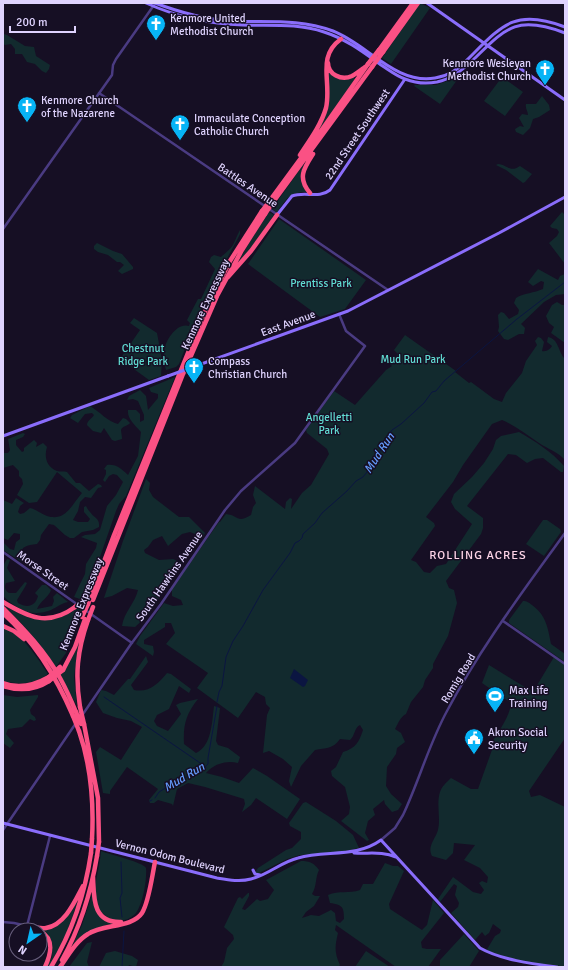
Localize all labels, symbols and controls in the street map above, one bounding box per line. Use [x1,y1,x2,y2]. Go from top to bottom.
scale bar [10,8,75,34]
place label: Kenmore United Methodist Church [170,12,253,38]
church icon: Kenmore United Methodist Church [145,13,167,41]
text: 200 m [16,15,48,30]
place label: Kenmore Wesleyan Methodist Church [443,57,531,83]
church icon: Kenmore Wesleyan Methodist Church [534,58,556,86]
street label: 22nd Street Southwest [322,86,393,182]
place label: Kenmore Church of the Nazarene [41,94,119,120]
church icon: Kenmore Church of the Nazarene [16,95,38,123]
place label: Immaculate Conception Catholic Church [194,112,305,138]
church icon: Immaculate Conception Catholic Church [169,113,191,141]
street label: Battles Avenue [215,160,280,210]
street label: Kenmore Expressway [179,256,233,352]
park label: Prentiss Park [290,277,352,290]
street label: East Avenue [259,308,317,339]
park label: Chestnut Ridge Park [118,342,169,368]
park label: Mud Run Park [380,353,446,366]
place label: Compass Christian Church [208,355,287,381]
church icon: Compass Christian Church [183,356,205,384]
park label: Angelletti Park [306,411,352,437]
water label: Mud Run [361,430,398,476]
street label: South Hawkins Avenue [133,529,205,624]
street label: Morse Street [14,548,71,593]
district label: ROLLING ACRES [429,548,527,563]
street label: Kenmore Expressway [57,555,106,652]
street label: Romig Road [439,651,478,705]
place label: Max Life Training [509,684,549,710]
sports icon: Max Life Training [484,685,506,713]
place label: Akron Social Security [488,726,547,752]
public building icon: Akron Social Security [463,727,485,755]
water label: Mud Run [161,759,208,796]
street label: Vernon Odom Boulevard [114,837,226,876]
north arrow [8,922,48,962]
text: N [16,942,29,957]

